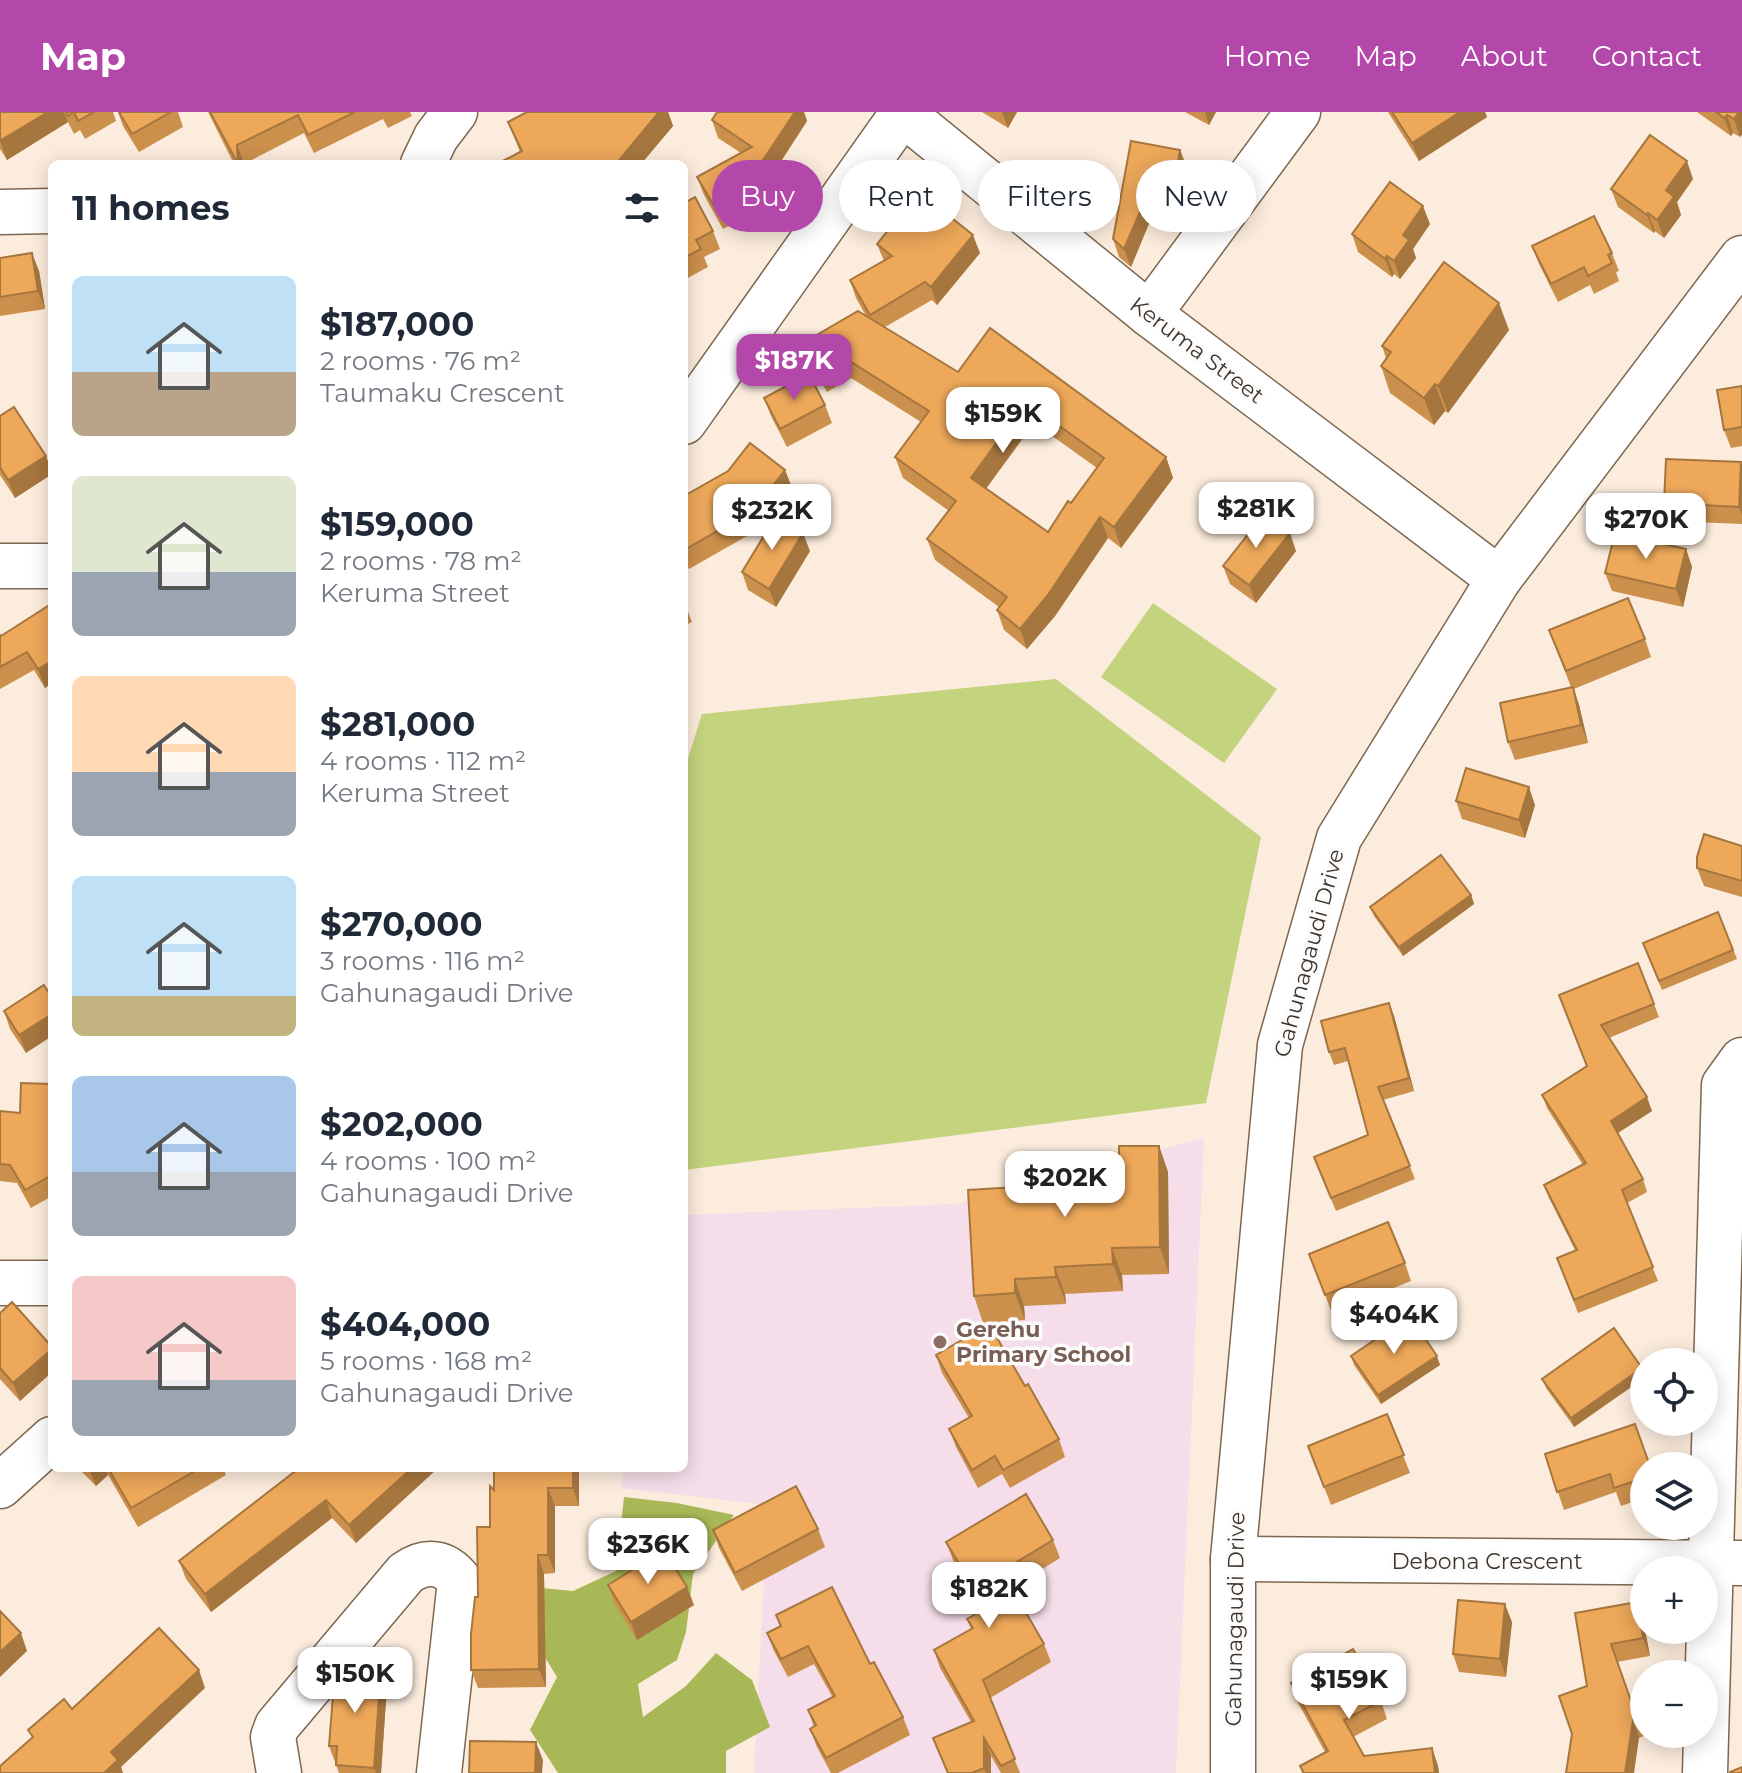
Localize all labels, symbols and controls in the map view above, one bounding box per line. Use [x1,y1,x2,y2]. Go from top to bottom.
text: Map [40,33,126,80]
text: Home [1224,39,1311,73]
text: Map [1355,39,1417,73]
text: About [1461,39,1548,73]
text: Contact [1592,39,1702,73]
chip: Buy [712,160,823,232]
chip: Rent [839,160,962,232]
chip: Filters [978,160,1120,232]
chip: New [1136,160,1256,232]
icon: filters [620,186,664,230]
text: 11 homes [72,187,230,229]
street label: Keruma Street [1125,291,1269,409]
text: $187,000 [320,303,474,345]
icon: home [136,308,232,404]
pin: $187K [738,334,850,402]
text: $187K [754,344,834,376]
text: 2 rooms · 76 m² [320,345,521,377]
text: Taumaku Crescent [320,377,565,409]
pin: $159K [947,387,1059,455]
text: $159K [964,397,1042,429]
pin: $281K [1200,482,1312,550]
pin: $232K [716,484,828,552]
text: $281K [1217,492,1295,524]
pin: $270K [1590,493,1702,561]
text: $232K [731,494,813,526]
text: $159,000 [320,503,474,545]
text: $270K [1604,503,1688,535]
icon: home [136,508,232,604]
text: 2 rooms · 78 m² [320,545,522,577]
text: Keruma Street [320,577,510,609]
text: $281,000 [320,703,475,745]
icon: home [136,708,232,804]
text: 4 rooms · 112 m² [320,745,526,777]
text: Keruma Street [320,777,510,809]
street label: Gahunagaudi Drive [1268,846,1350,1060]
text: $270,000 [320,903,483,945]
icon: home [136,908,232,1004]
text: 3 rooms · 116 m² [320,945,525,977]
text: Gahunagaudi Drive [320,977,574,1009]
text: $202,000 [320,1103,483,1145]
icon: home [136,1108,232,1204]
text: 4 rooms · 100 m² [320,1145,537,1177]
pin: $202K [1009,1151,1121,1219]
text: $202K [1023,1161,1107,1193]
text: Gahunagaudi Drive [320,1177,574,1209]
pin: $404K [1338,1288,1450,1356]
text: $404K [1349,1298,1439,1330]
text: $404,000 [320,1303,490,1345]
icon: home [136,1308,232,1404]
place label: Gerehu Primary School [956,1316,1131,1368]
marker: Gerehu Primary School [931,1333,949,1351]
text: 5 rooms · 168 m² [320,1345,532,1377]
map controls [1630,1348,1718,1748]
button: locate [1630,1348,1718,1436]
text: Gahunagaudi Drive [320,1377,574,1409]
button: layers [1630,1452,1718,1540]
street label: Gahunagaudi Drive [1220,1511,1250,1727]
pin: $236K [592,1518,704,1586]
text: $236K [606,1528,690,1560]
street label: Debona Crescent [1391,1548,1583,1575]
button: + [1630,1556,1718,1644]
pin: $182K [933,1562,1045,1630]
text: $182K [950,1572,1028,1604]
pin: $150K [299,1647,411,1715]
pin: $159K [1293,1653,1405,1721]
text: $150K [316,1657,394,1689]
button: − [1630,1660,1718,1748]
text: $159K [1310,1663,1388,1695]

